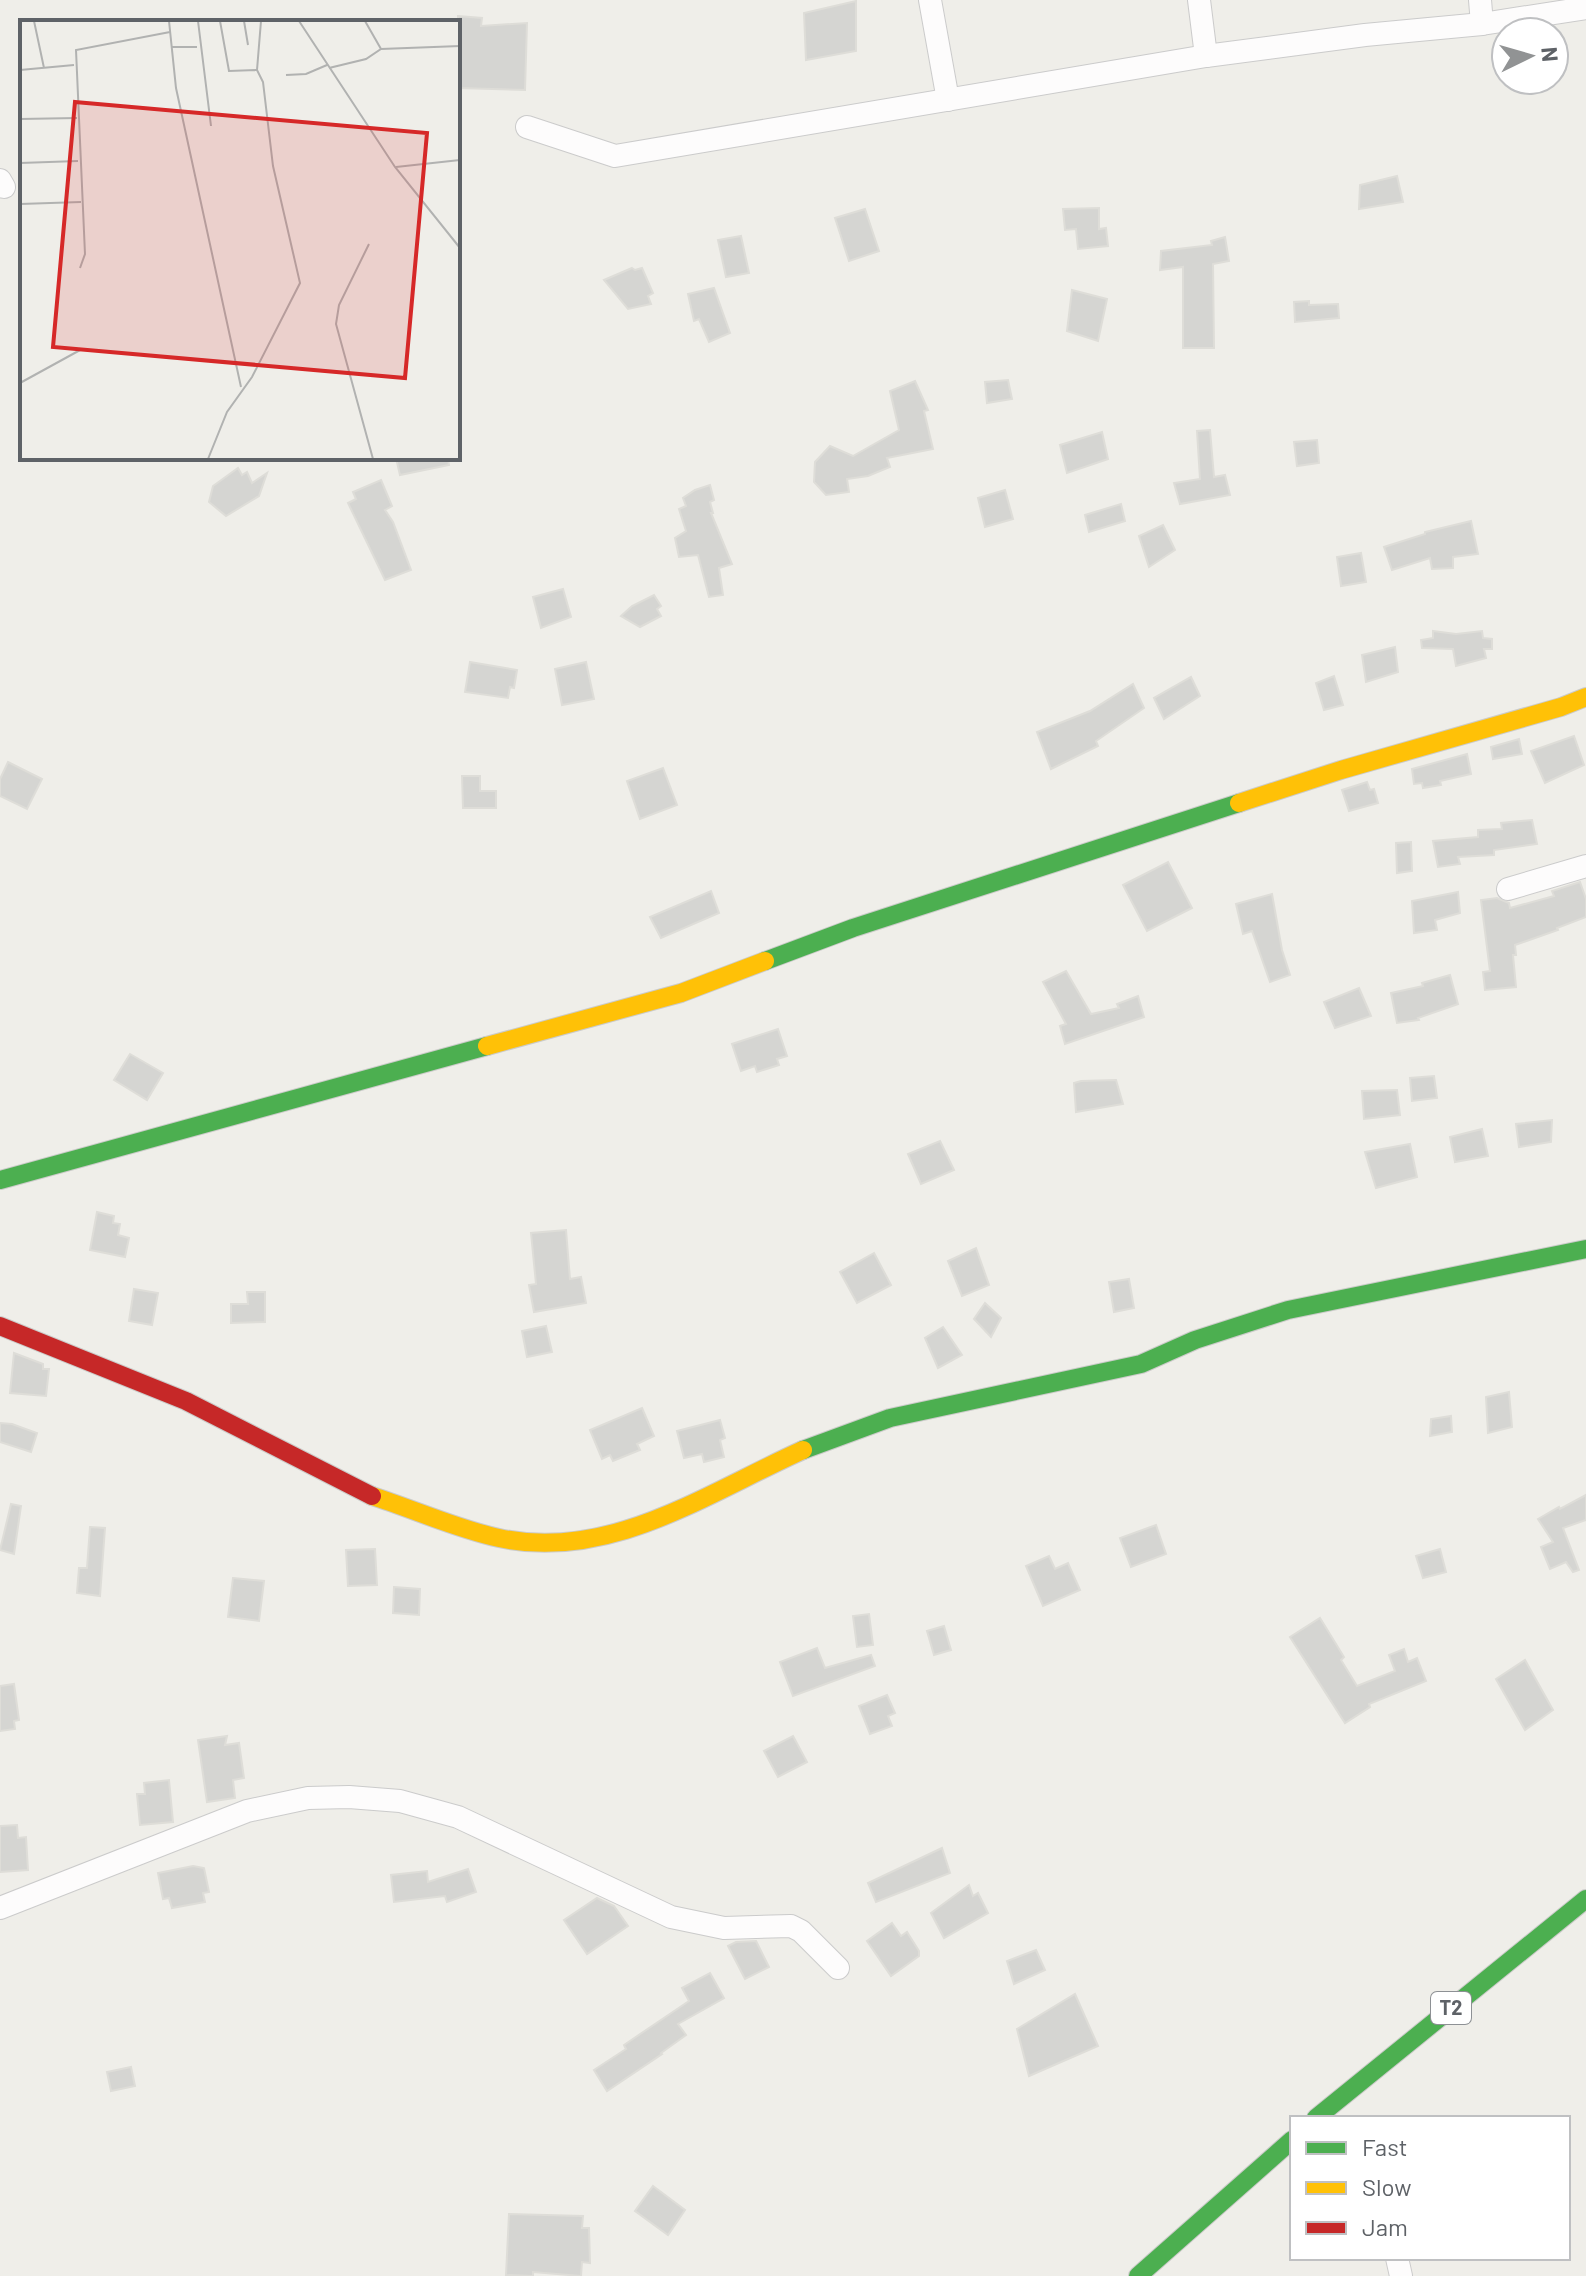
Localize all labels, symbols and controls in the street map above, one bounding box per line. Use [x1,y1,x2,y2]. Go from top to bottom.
north arrow [1490,16,1570,96]
inset map [20,20,460,460]
text: N [1537,46,1565,63]
road number: T2 [1431,1992,1471,2024]
legend [1290,2116,1570,2260]
text: Fast [1362,2132,1407,2161]
text: Slow [1362,2172,1411,2201]
text: Jam [1362,2212,1408,2241]

